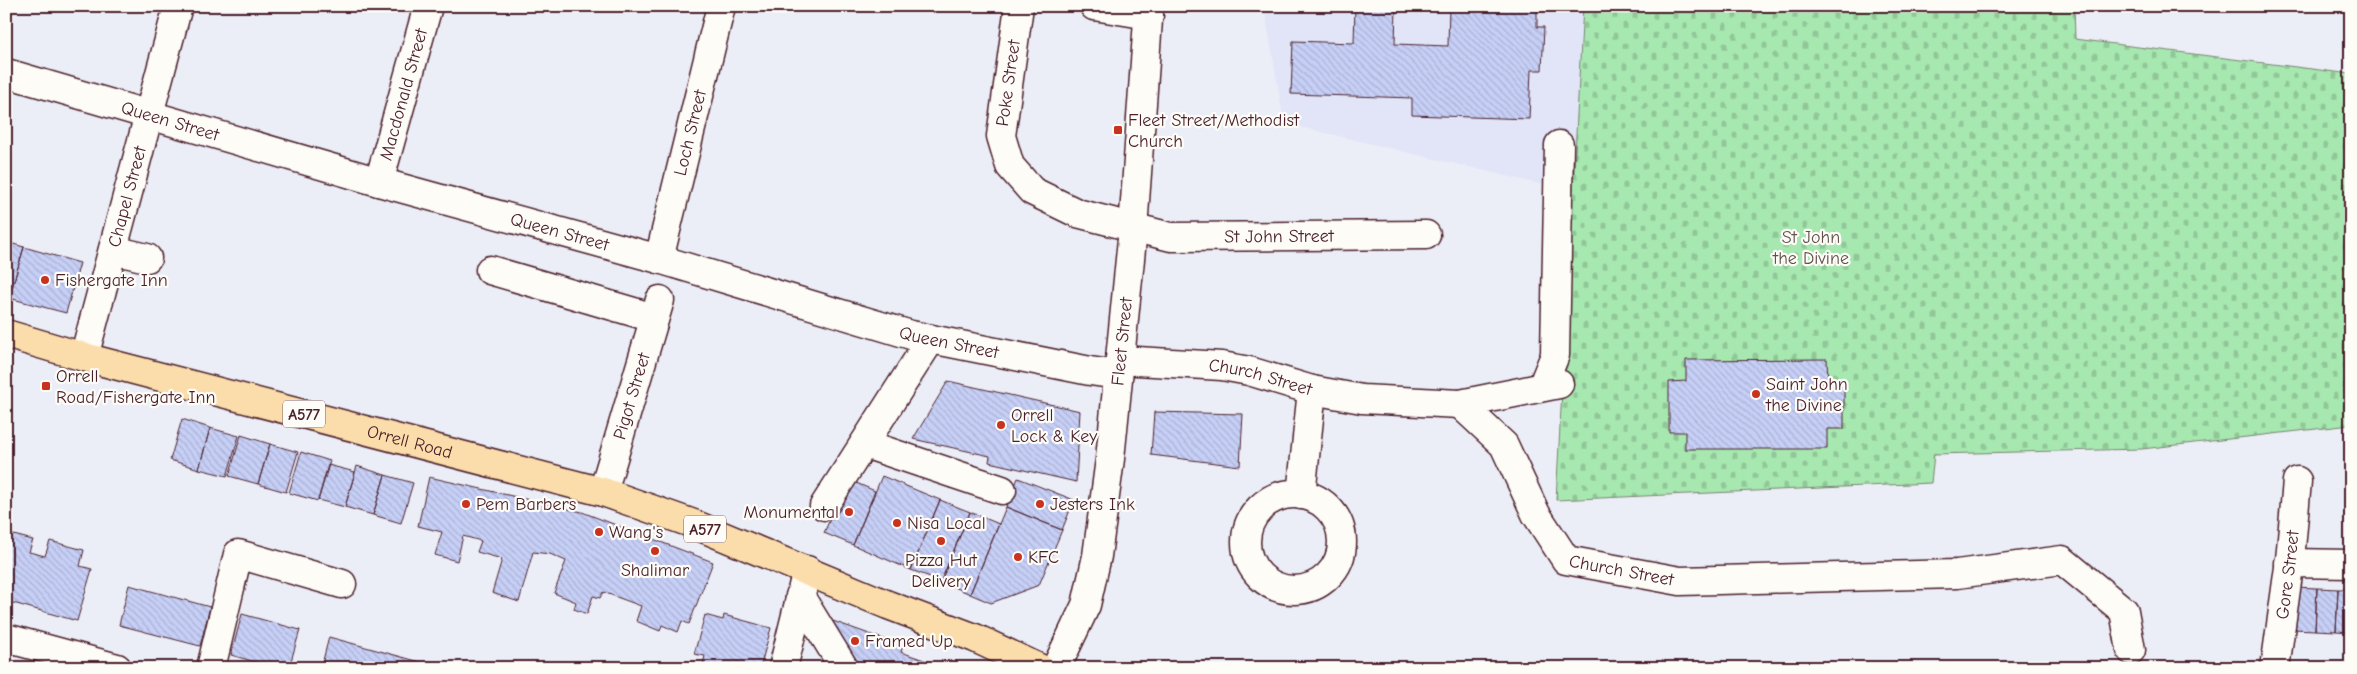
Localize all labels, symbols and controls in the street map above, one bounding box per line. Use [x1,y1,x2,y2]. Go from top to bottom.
street label: Macdonald Street [376,25,432,163]
street label: Poke Street [992,38,1025,128]
street label: Loch Street [670,87,711,178]
street label: Queen Street [119,97,222,146]
place label: Fleet Street/Methodist Church [1128,110,1300,152]
marker: Fleet Street/Methodist Church [1112,124,1124,136]
street label: Chapel Street [104,143,151,250]
street label: Queen Street [508,209,612,256]
street label: St John Street [1224,226,1335,248]
park label: St John the Divine [1772,227,1849,269]
place label: Fishergate Inn [55,270,168,291]
marker: Fishergate Inn [39,274,51,286]
street label: Fleet Street [1107,295,1137,387]
street label: Queen Street [897,322,1001,364]
street label: Pigot Street [609,350,655,442]
street label: Church Street [1208,355,1315,401]
place label: Orrell Road/Fishergate Inn [56,366,215,408]
place label: Saint John the Divine [1765,374,1848,416]
marker: Orrell Road/Fishergate Inn [40,380,52,392]
marker: Saint John the Divine [1750,388,1762,400]
road number: A577 [283,400,325,428]
place label: Orrell Lock & Key [1011,405,1098,447]
marker: Orrell Lock & Key [995,419,1007,431]
street label: Orrell Road [365,421,455,463]
place label: Pem Barbers [476,494,576,515]
place label: Jesters Ink [1050,494,1135,515]
marker: Pem Barbers [460,498,472,510]
marker: Jesters Ink [1034,498,1046,510]
place label: Monumental [744,502,839,523]
marker: Monumental [843,506,855,518]
place label: Nisa Local [907,513,986,534]
road number: A577 [684,516,726,542]
marker: Nisa Local [891,517,903,529]
place label: Wang's [609,522,663,543]
marker: Wang's [593,526,605,538]
street label: Gore Street [2272,529,2304,621]
marker: Pizza Hut Delivery [935,535,947,547]
marker: Shalimar [649,545,661,557]
place label: KFC [1028,547,1059,568]
place label: Pizza Hut Delivery [905,550,978,592]
marker: KFC [1012,551,1024,563]
street label: Church Street [1567,551,1676,591]
place label: Shalimar [621,560,690,581]
place label: Framed Up [865,631,953,652]
marker: Framed Up [849,635,861,647]

